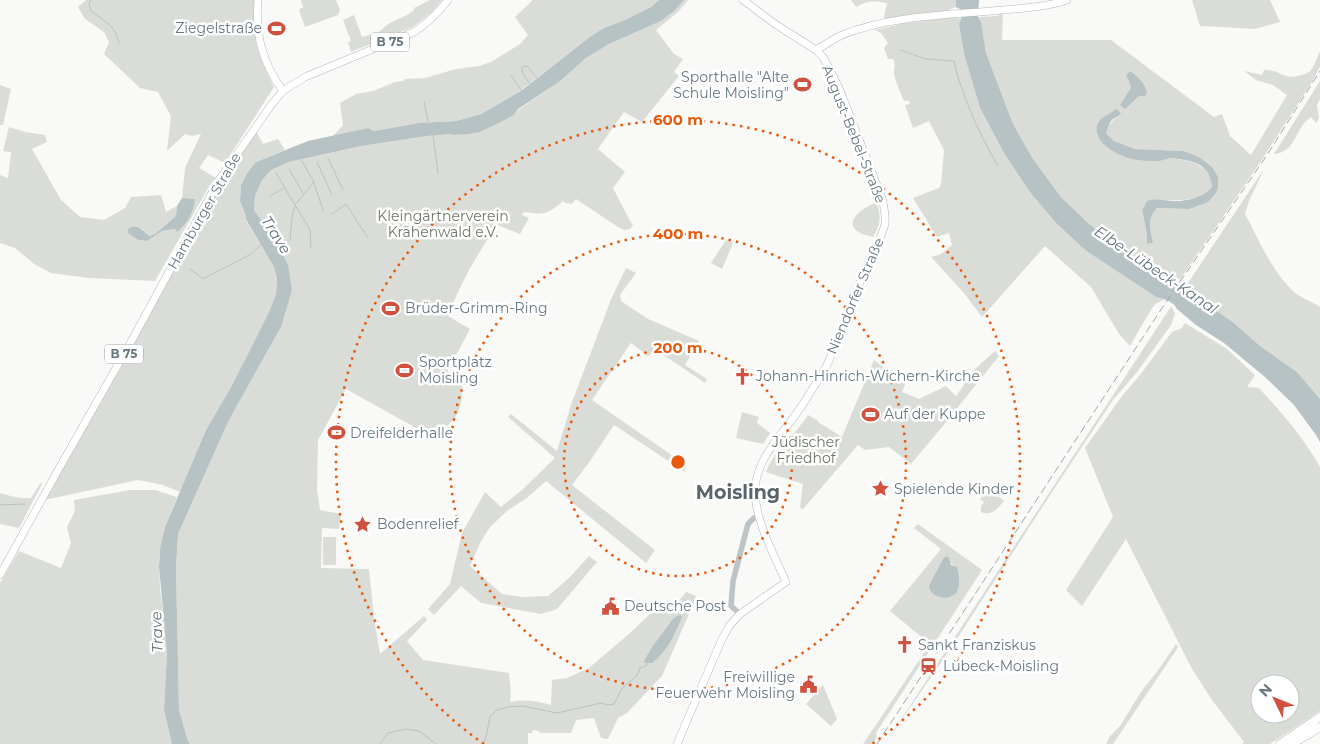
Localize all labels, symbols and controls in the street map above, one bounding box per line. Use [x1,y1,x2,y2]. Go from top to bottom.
sports icon: Ziegelstraße [266,18,286,38]
place label: Ziegelstraße [175,19,262,37]
road number: B 75 [371,32,409,52]
street label: August-Bebel-Straße [818,62,890,206]
place label: Sporthalle "Alte Schule Moisling" [673,68,789,102]
sports icon: Sporthalle "Alte Schule Moisling" [793,75,813,95]
text: 600 m [653,110,703,129]
street label: Hamburger Straße [163,150,245,272]
park label: Kleingärtnerverein Krähenwald e.V. [377,207,509,241]
water label: Trave [257,212,295,257]
water label: Elbe-Lübeck-Kanal [1091,221,1222,318]
text: 400 m [653,224,703,243]
street label: Niendorfer Straße [822,235,888,357]
sports icon: Brüder-Grimm-Ring [381,298,401,318]
place label: Brüder-Grimm-Ring [405,299,548,317]
text: 200 m [653,338,703,357]
road number: B 75 [105,344,143,364]
place label: Sportplatz Moisling [419,353,492,387]
sports icon: Sportplatz Moisling [395,360,415,380]
church icon: Johann-Hinrich-Wichern-Kirche [732,366,752,386]
place label: Johann-Hinrich-Wichern-Kirche [755,367,980,385]
sports icon: Auf der Kuppe [860,404,880,424]
place label: Auf der Kuppe [884,405,986,423]
sports icon: Dreifelderhalle [326,423,346,443]
place label: Dreifelderhalle [350,424,453,442]
park label: Jüdischer Friedhof [771,433,840,467]
centre of rings [669,453,687,471]
place icon: Spielende Kinder [870,479,890,499]
place label: Spielende Kinder [894,480,1015,498]
district label: Moisling [696,481,780,504]
place icon: Bodenrelief [353,514,373,534]
place label: Bodenrelief [377,515,460,533]
public building icon: Deutsche Post [600,596,620,616]
place label: Deutsche Post [624,597,727,615]
water label: Trave [146,611,167,653]
church icon: Sankt Franziskus [894,635,914,655]
place label: Sankt Franziskus [918,636,1036,654]
station icon: Lübeck-Moisling [919,656,939,676]
place label: Lübeck-Moisling [943,657,1059,675]
place label: Freiwillige Feuerwehr Moisling [656,668,795,702]
north arrow [1250,674,1300,724]
public building icon: Freiwillige Feuerwehr Moisling [799,675,819,695]
text: N [1255,680,1276,700]

